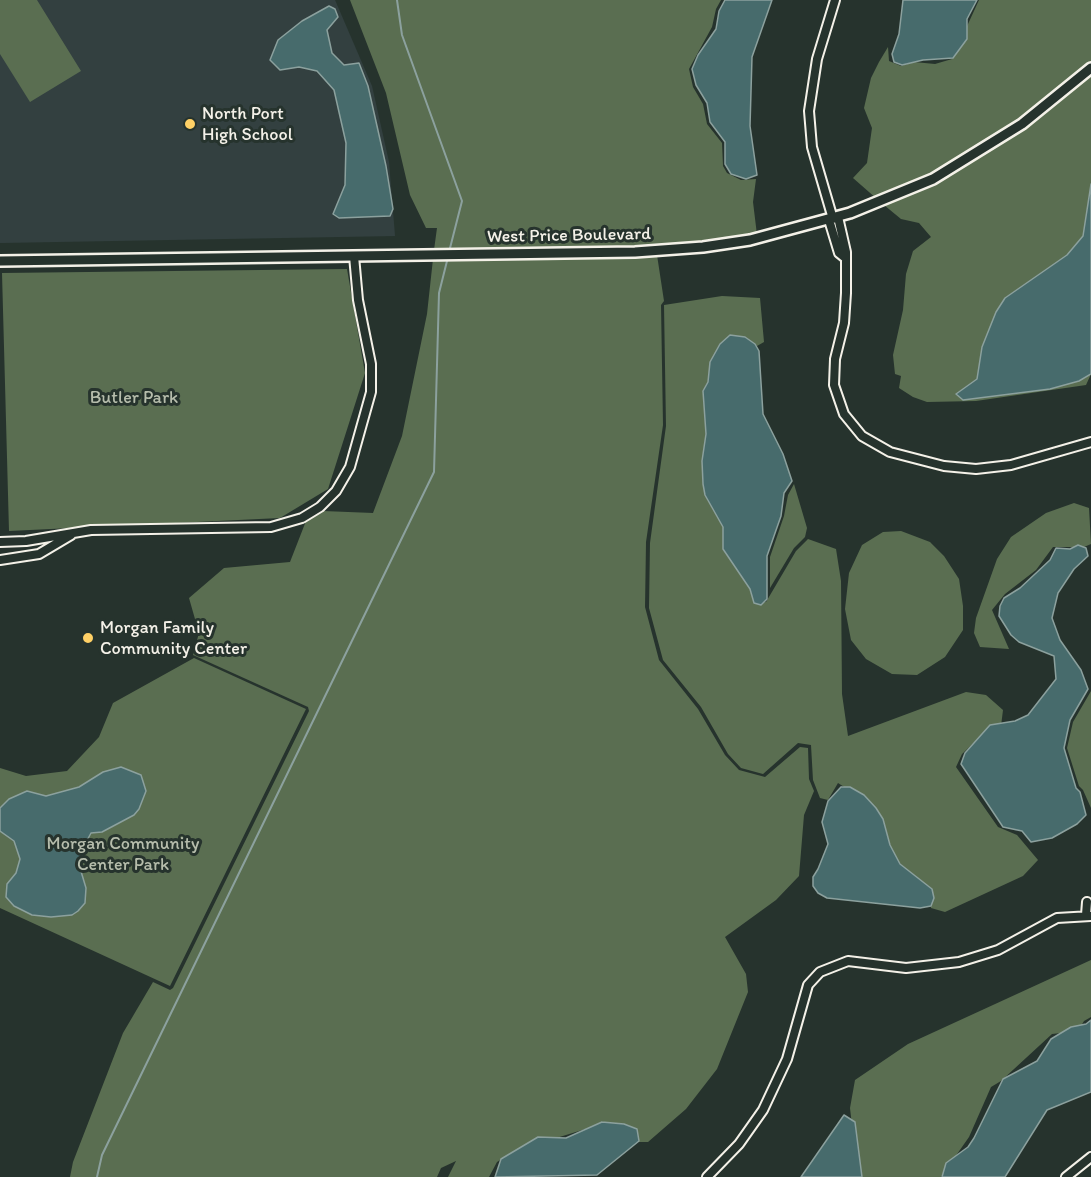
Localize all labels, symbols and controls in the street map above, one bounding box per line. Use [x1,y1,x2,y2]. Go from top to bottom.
place label: North Port High School [202,103,293,146]
marker: North Port High School [183,117,197,131]
street label: West Price Boulevard [487,224,651,248]
park label: Butler Park [90,387,178,409]
place label: Morgan Family Community Center [100,617,247,660]
marker: Morgan Family Community Center [81,631,95,645]
park label: Morgan Community Center Park [47,833,199,876]

